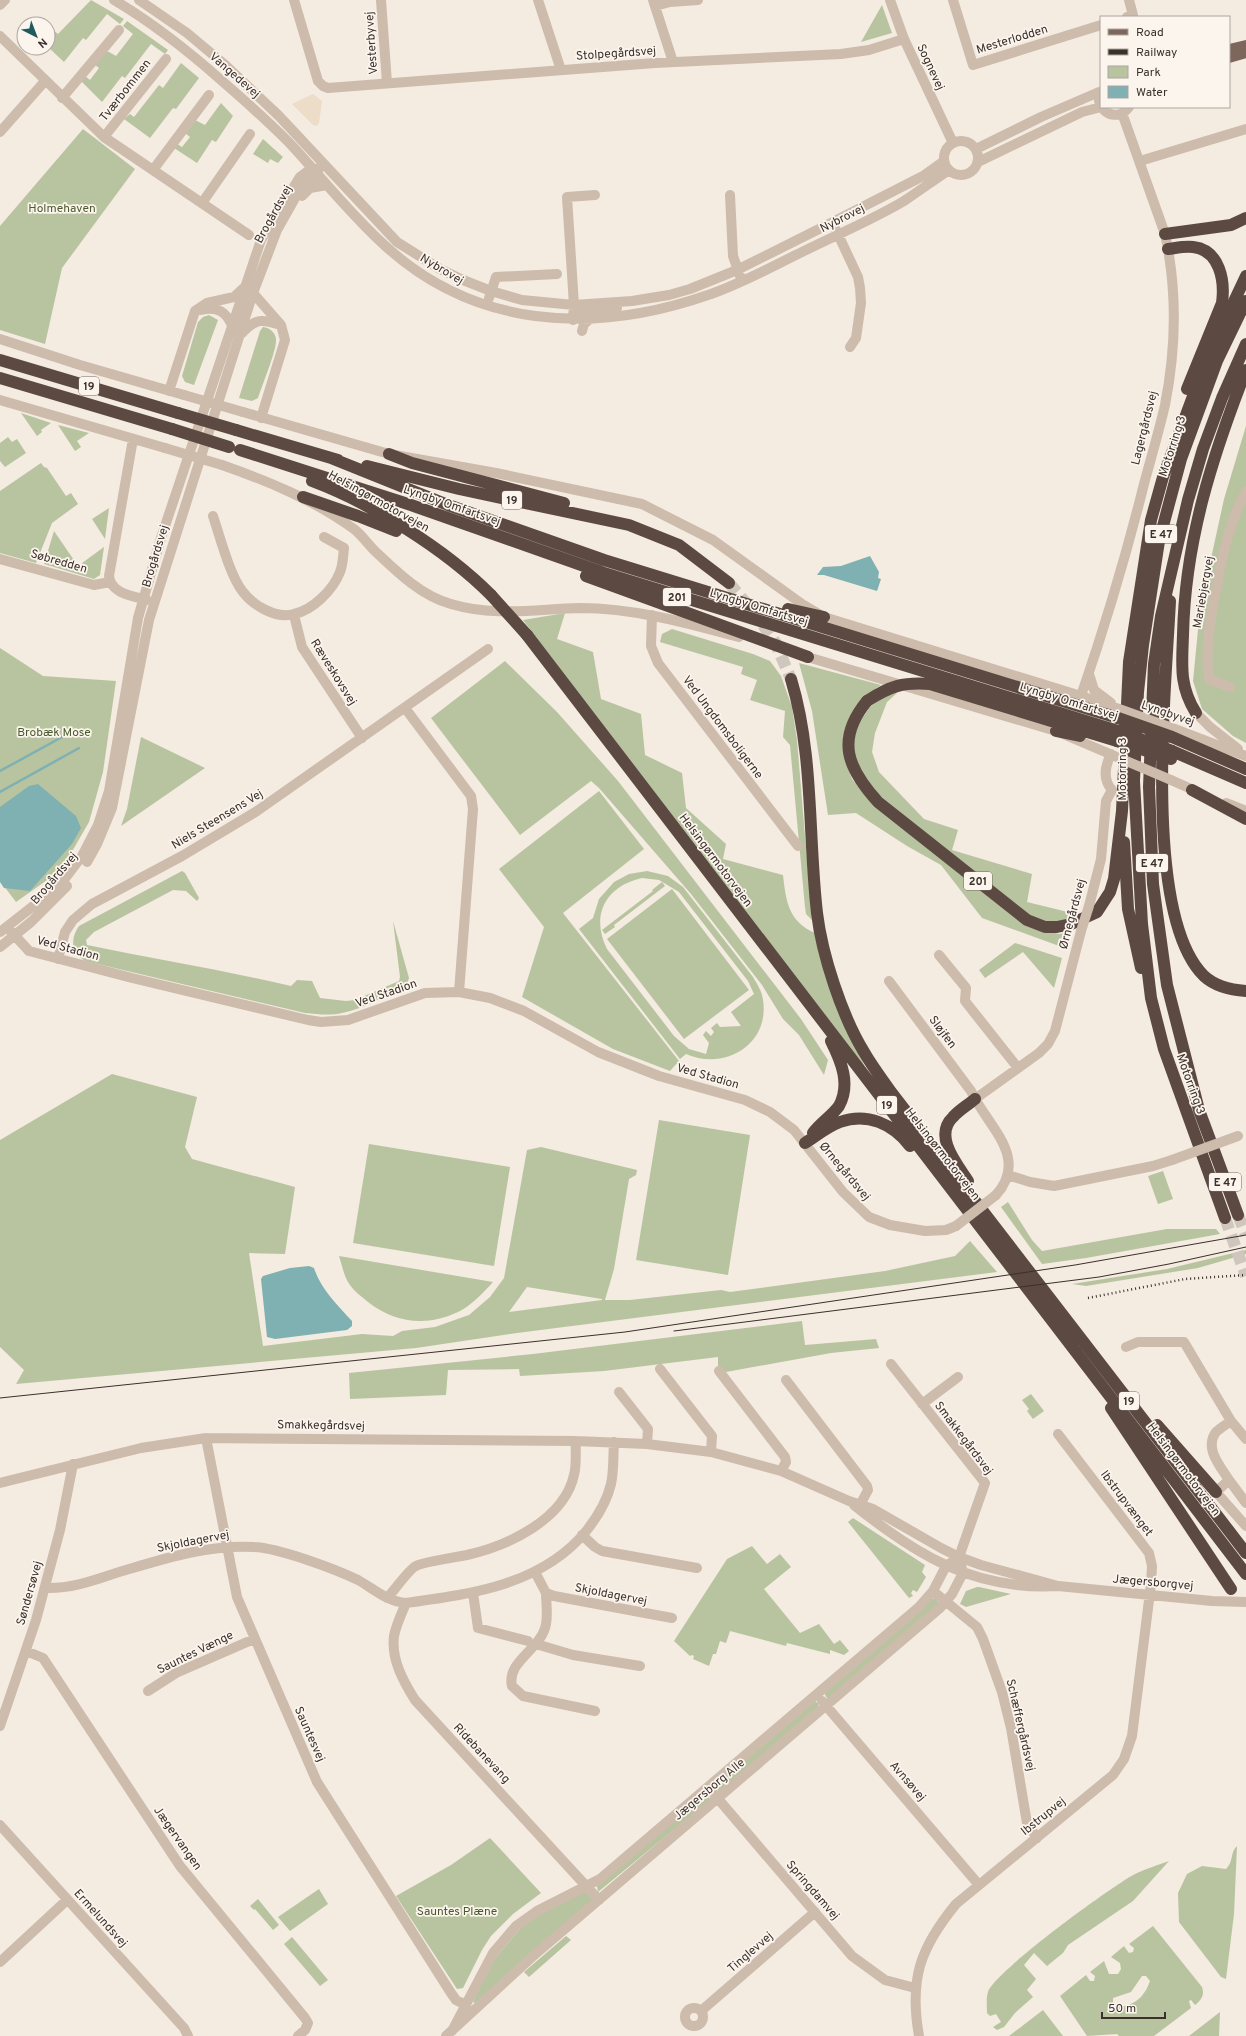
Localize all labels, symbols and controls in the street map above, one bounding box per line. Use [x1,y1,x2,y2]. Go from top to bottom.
street label: Vesterbyvej [362,11,382,75]
north arrow [16,16,56,56]
legend [1100,16,1230,108]
street label: Mesterlodden [975,21,1050,58]
text: Road [1136,25,1164,41]
text: N [34,35,50,51]
street label: Sognevej [912,42,948,93]
street label: Stolpegårdsvej [576,43,657,65]
text: Railway [1136,45,1177,61]
street label: Vangedevej [206,49,263,102]
street label: Tværbommen [96,56,155,125]
text: Park [1136,65,1161,81]
text: Water [1136,85,1168,101]
street label: Brogårdsvej [251,182,296,246]
park label: Holmehaven [28,201,96,217]
street label: Nybrovej [817,201,868,237]
street label: Nybrovej [417,251,466,289]
road number: 19 [79,377,99,395]
street label: Lagergårdsvej [1128,389,1162,467]
street label: Motorring 3 [1156,414,1190,479]
street label: Helsingørmotorvejen [325,467,432,536]
street label: Lyngby Omfartsvej [401,482,502,530]
road number: 19 [502,491,522,509]
street label: Brogårdsvej [139,523,173,589]
road number: E 47 [1145,525,1177,543]
street label: Søbredden [29,546,89,578]
street label: Mariebjergvej [1190,555,1218,630]
street label: Lyngby Omfartsvej [708,585,810,631]
road number: 201 [663,588,691,606]
street label: Ræveskovsvej [306,636,360,709]
street label: Ved Ungdomsboligerne [678,673,766,782]
street label: Lyngby Omfartsvej [1018,679,1120,725]
street label: Lyngbyvej [1139,697,1196,731]
park label: Brobæk Mose [17,725,91,741]
street label: Motorring 3 [1115,737,1131,801]
street label: Niels Steensens Vej [169,786,266,854]
street label: Helsingørmotorvejen [675,811,756,911]
street label: Brogårdsvej [28,849,82,908]
road number: E 47 [1136,854,1168,872]
road number: 201 [964,872,992,890]
street label: Ørnegårdsvej [1056,877,1090,951]
street label: Ved Stadion [35,933,101,965]
street label: Ved Stadion [353,976,419,1012]
street label: Sløjfen [925,1013,960,1052]
street label: Motorring 3 [1172,1052,1208,1117]
street label: Ved Stadion [675,1060,741,1093]
road number: 19 [877,1096,897,1114]
street label: Helsingørmotorvejen [901,1105,983,1204]
street label: Ørnegårdsvej [815,1139,874,1204]
road number: E 47 [1209,1173,1241,1191]
road number: 19 [1119,1392,1139,1410]
street label: Smakkegårdsvej [930,1399,996,1479]
street label: Smakkegårdsvej [277,1417,365,1435]
street label: Helsingørmotorvejen [1143,1420,1224,1520]
street label: Ibstrupvænget [1096,1467,1156,1540]
street label: Skjoldagervej [156,1527,231,1557]
street label: Søndersøvej [13,1559,47,1627]
street label: Jægersborgvej [1112,1572,1194,1594]
street label: Skjoldagervej [573,1580,648,1610]
street label: Sauntes Vænge [155,1627,236,1678]
street label: Schæffergårdsvej [1002,1677,1038,1773]
street label: Sauntesvej [290,1704,328,1764]
street label: Ridebanevang [449,1720,513,1787]
street label: Jægersborg Alle [671,1755,749,1824]
street label: Avnsøvej [885,1758,929,1805]
street label: Ibstrupvej [1018,1794,1069,1840]
street label: Jægervangen [149,1803,205,1874]
street label: Springdamvej [782,1857,843,1924]
street label: Ermelundsvej [70,1886,131,1951]
park label: Sauntes Plæne [417,1904,497,1920]
street label: Tinglevvej [725,1929,777,1977]
scale bar [1102,1994,1165,2020]
text: 50 m [1108,2001,1136,2017]

